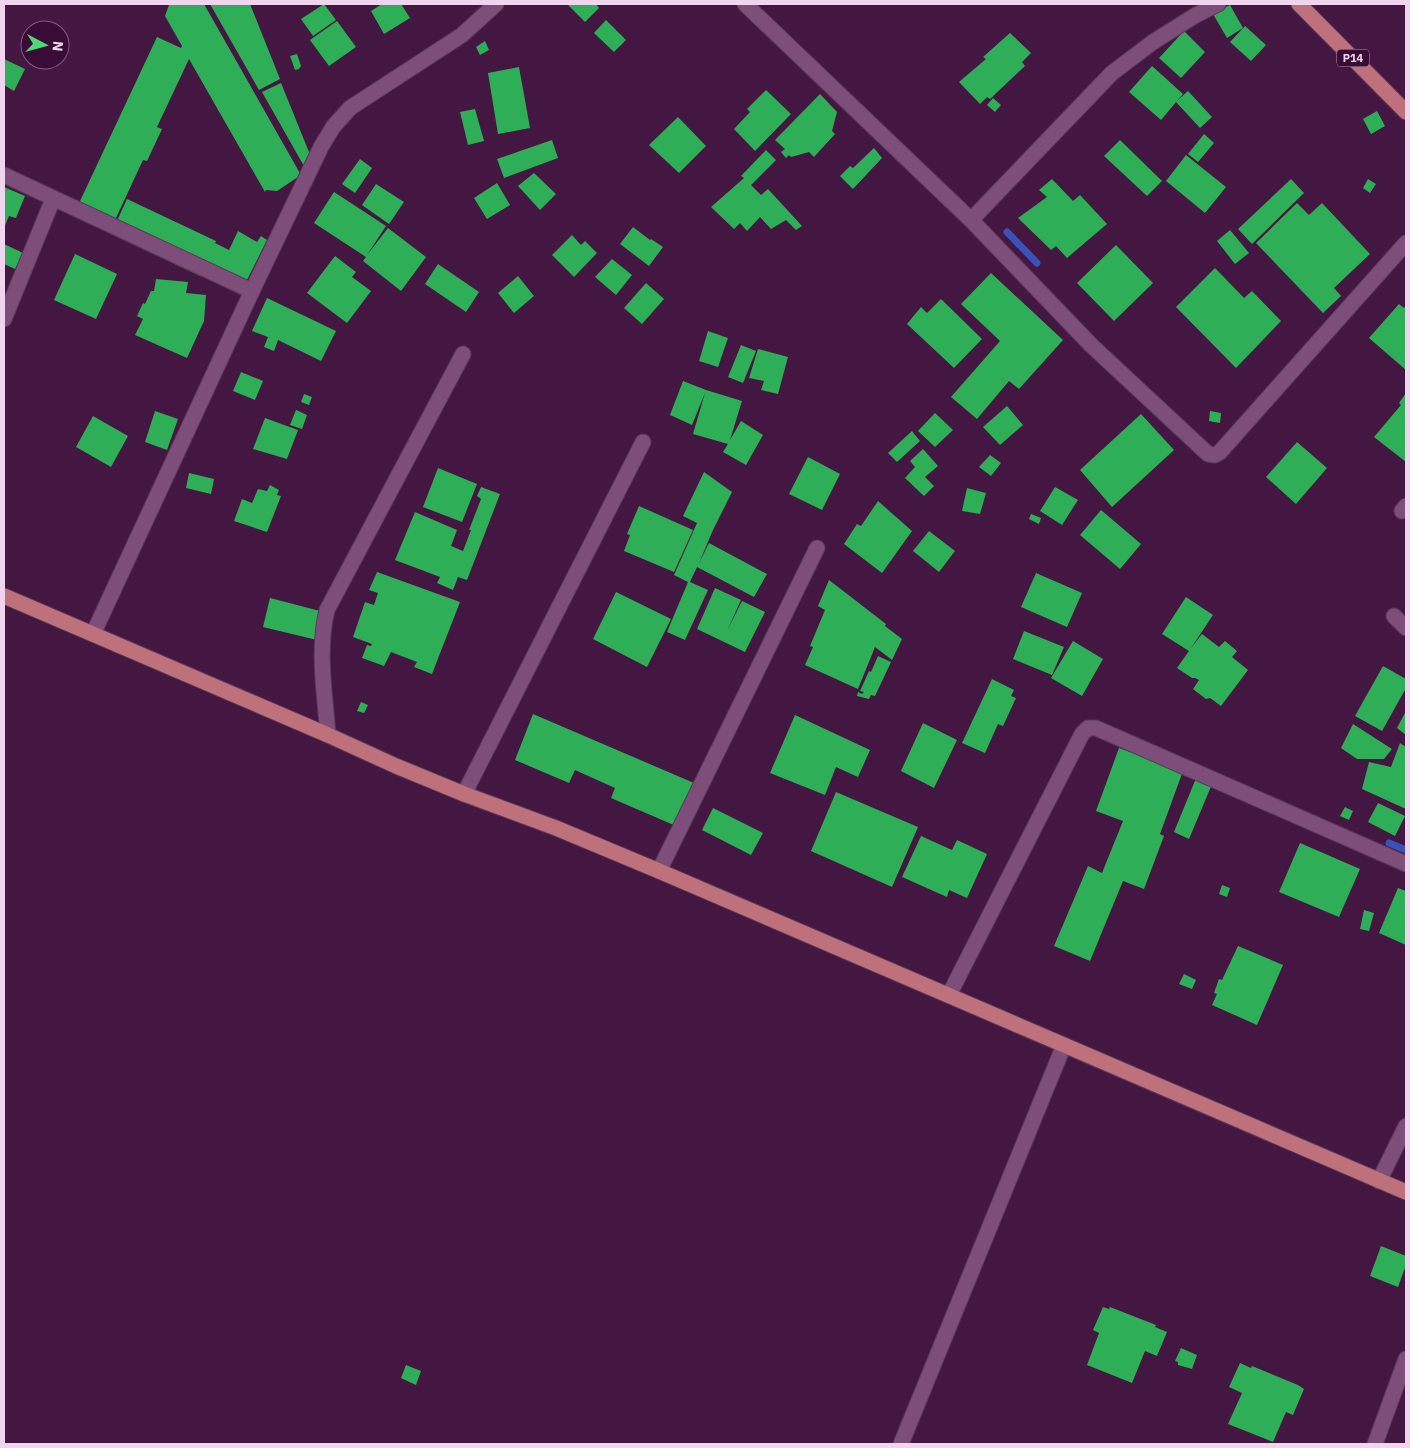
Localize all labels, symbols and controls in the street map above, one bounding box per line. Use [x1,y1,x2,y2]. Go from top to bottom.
north arrow [20,20,70,70]
text: N [48,40,67,52]
road number: P14 [1337,49,1369,66]

